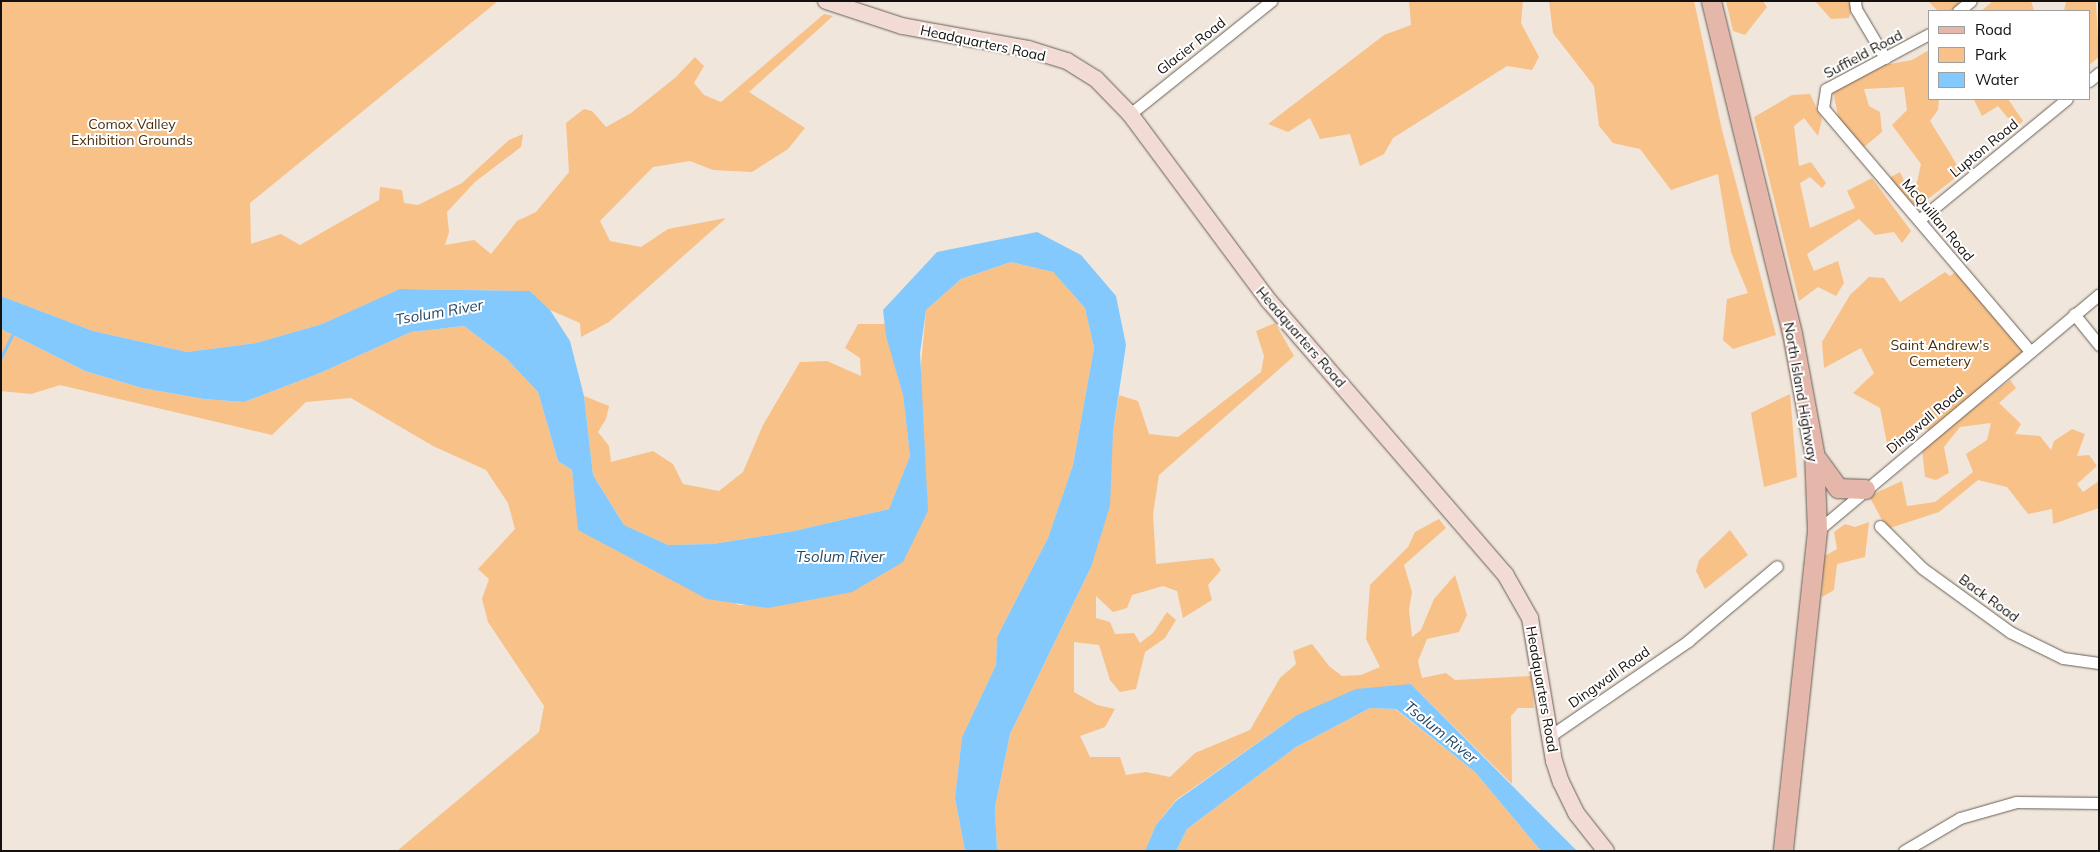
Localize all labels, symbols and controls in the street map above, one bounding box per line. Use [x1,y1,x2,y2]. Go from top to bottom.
legend [1928,10,2090,100]
street label: Glacier Road [1153,14,1229,78]
text: Road [1975,20,2012,39]
street label: Headquarters Road [919,21,1047,65]
street label: Suffield Road [1821,26,1905,82]
text: Park [1975,45,2007,64]
text: Water [1975,70,2019,89]
street label: Lupton Road [1947,115,2021,181]
park label: Comox Valley Exhibition Grounds [71,116,193,148]
street label: McQuillan Road [1899,175,1977,265]
street label: Headquarters Road [1253,283,1349,391]
water label: Tsolum River [394,295,484,329]
street label: North Island Highway [1780,321,1822,463]
park label: Saint Andrew's Cemetery [1891,337,1989,370]
street label: Dingwall Road [1883,383,1967,457]
water label: Tsolum River [796,548,884,566]
street label: Back Road [1956,571,2022,625]
street label: Headquarters Road [1523,625,1561,753]
street label: Dingwall Road [1565,643,1653,711]
water label: Tsolum River [1401,697,1481,767]

